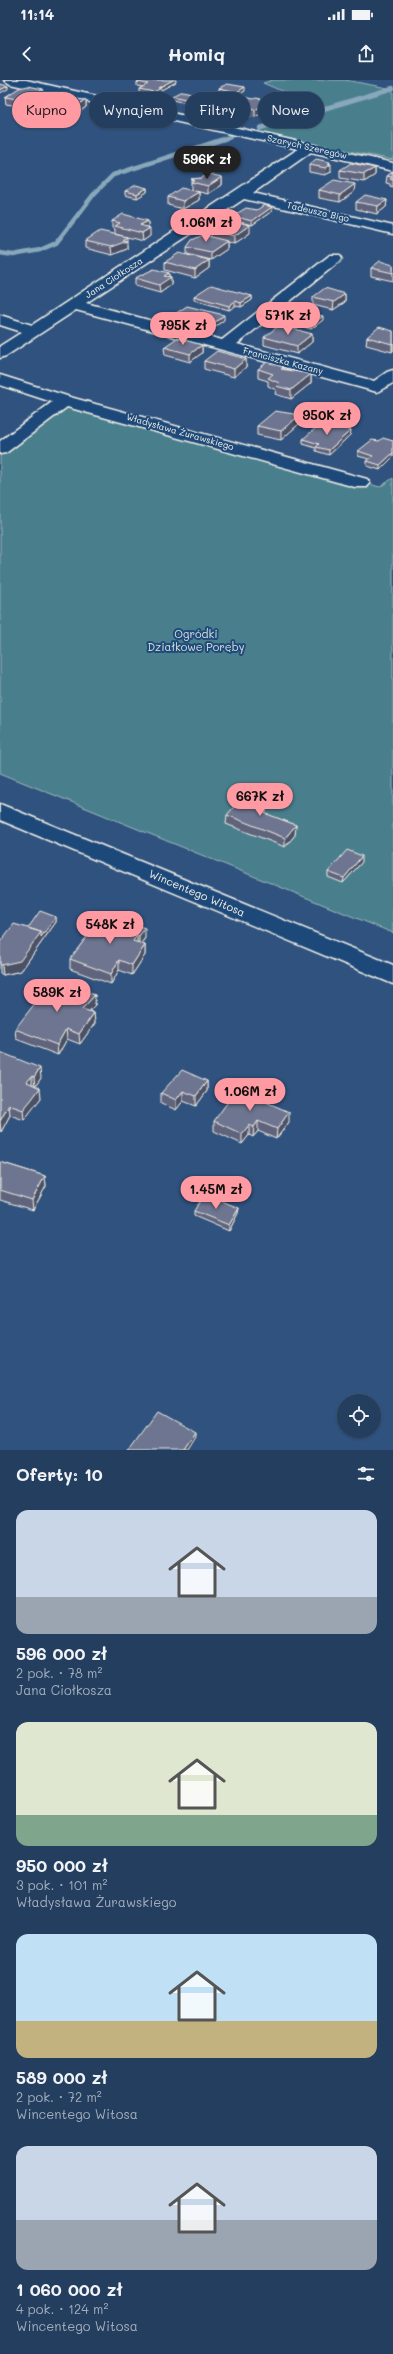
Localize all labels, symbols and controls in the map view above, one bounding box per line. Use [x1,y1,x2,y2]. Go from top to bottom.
text: 11:14 [20,4,54,24]
text: Homiq [168,42,225,66]
icon: back [16,43,38,65]
icon: share [355,43,377,65]
chip: Kupno [12,92,81,128]
chip: Wynajem [89,92,177,128]
chip: Filtry [185,92,250,128]
chip: Nowe [258,92,324,128]
street label: Szarych Szeregów [266,132,348,161]
pin: 596K zł [170,146,244,180]
text: 596K zł [183,150,231,167]
street label: Tadeusza Bigo [286,199,351,224]
pin: 1.06M zł [165,209,247,243]
text: 1.06M zł [179,213,233,230]
street label: Jana Ciołkosza [83,255,145,300]
pin: 571K zł [251,302,325,336]
text: 571K zł [265,306,311,323]
pin: 795K zł [146,312,220,346]
text: 795K zł [159,316,207,333]
street label: Franciszka Kazany [242,345,325,377]
pin: 950K zł [290,402,364,436]
text: 950K zł [302,406,352,423]
street label: Władysława Żurawskiego [125,411,236,452]
park label: Ogródki Działkowe Poręby [148,626,245,654]
pin: 667K zł [223,783,297,817]
text: 667K zł [236,787,284,804]
street label: Wincentego Witosa [147,865,248,920]
pin: 548K zł [73,911,147,945]
text: 548K zł [85,915,135,932]
pin: 589K zł [20,979,94,1013]
text: 589K zł [33,983,81,1000]
pin: 1.06M zł [209,1078,291,1112]
text: 1.06M zł [223,1082,277,1099]
pin: 1.45M zł [175,1176,257,1210]
text: 1.45M zł [190,1180,242,1197]
map controls [337,1394,381,1438]
button: locate [337,1394,381,1438]
text: Oferty: 10 [16,1463,103,1485]
icon: filters [355,1463,377,1485]
icon: home [161,1536,233,1608]
text: 596 000 zł [16,1642,107,1664]
text: 2 pok. · 78 m² [16,1664,102,1681]
text: Jana Ciołkosza [16,1681,112,1698]
icon: home [161,1748,233,1820]
text: 950 000 zł [16,1854,108,1876]
text: 3 pok. · 101 m² [16,1876,107,1893]
text: Władysława Żurawskiego [16,1893,176,1910]
icon: home [161,1960,233,2032]
text: 589 000 zł [16,2066,107,2088]
text: 2 pok. · 72 m² [16,2088,102,2105]
text: Wincentego Witosa [16,2105,138,2122]
icon: home [161,2172,233,2244]
text: 1 060 000 zł [16,2278,123,2300]
text: 4 pok. · 124 m² [16,2300,108,2317]
text: Wincentego Witosa [16,2317,138,2334]

